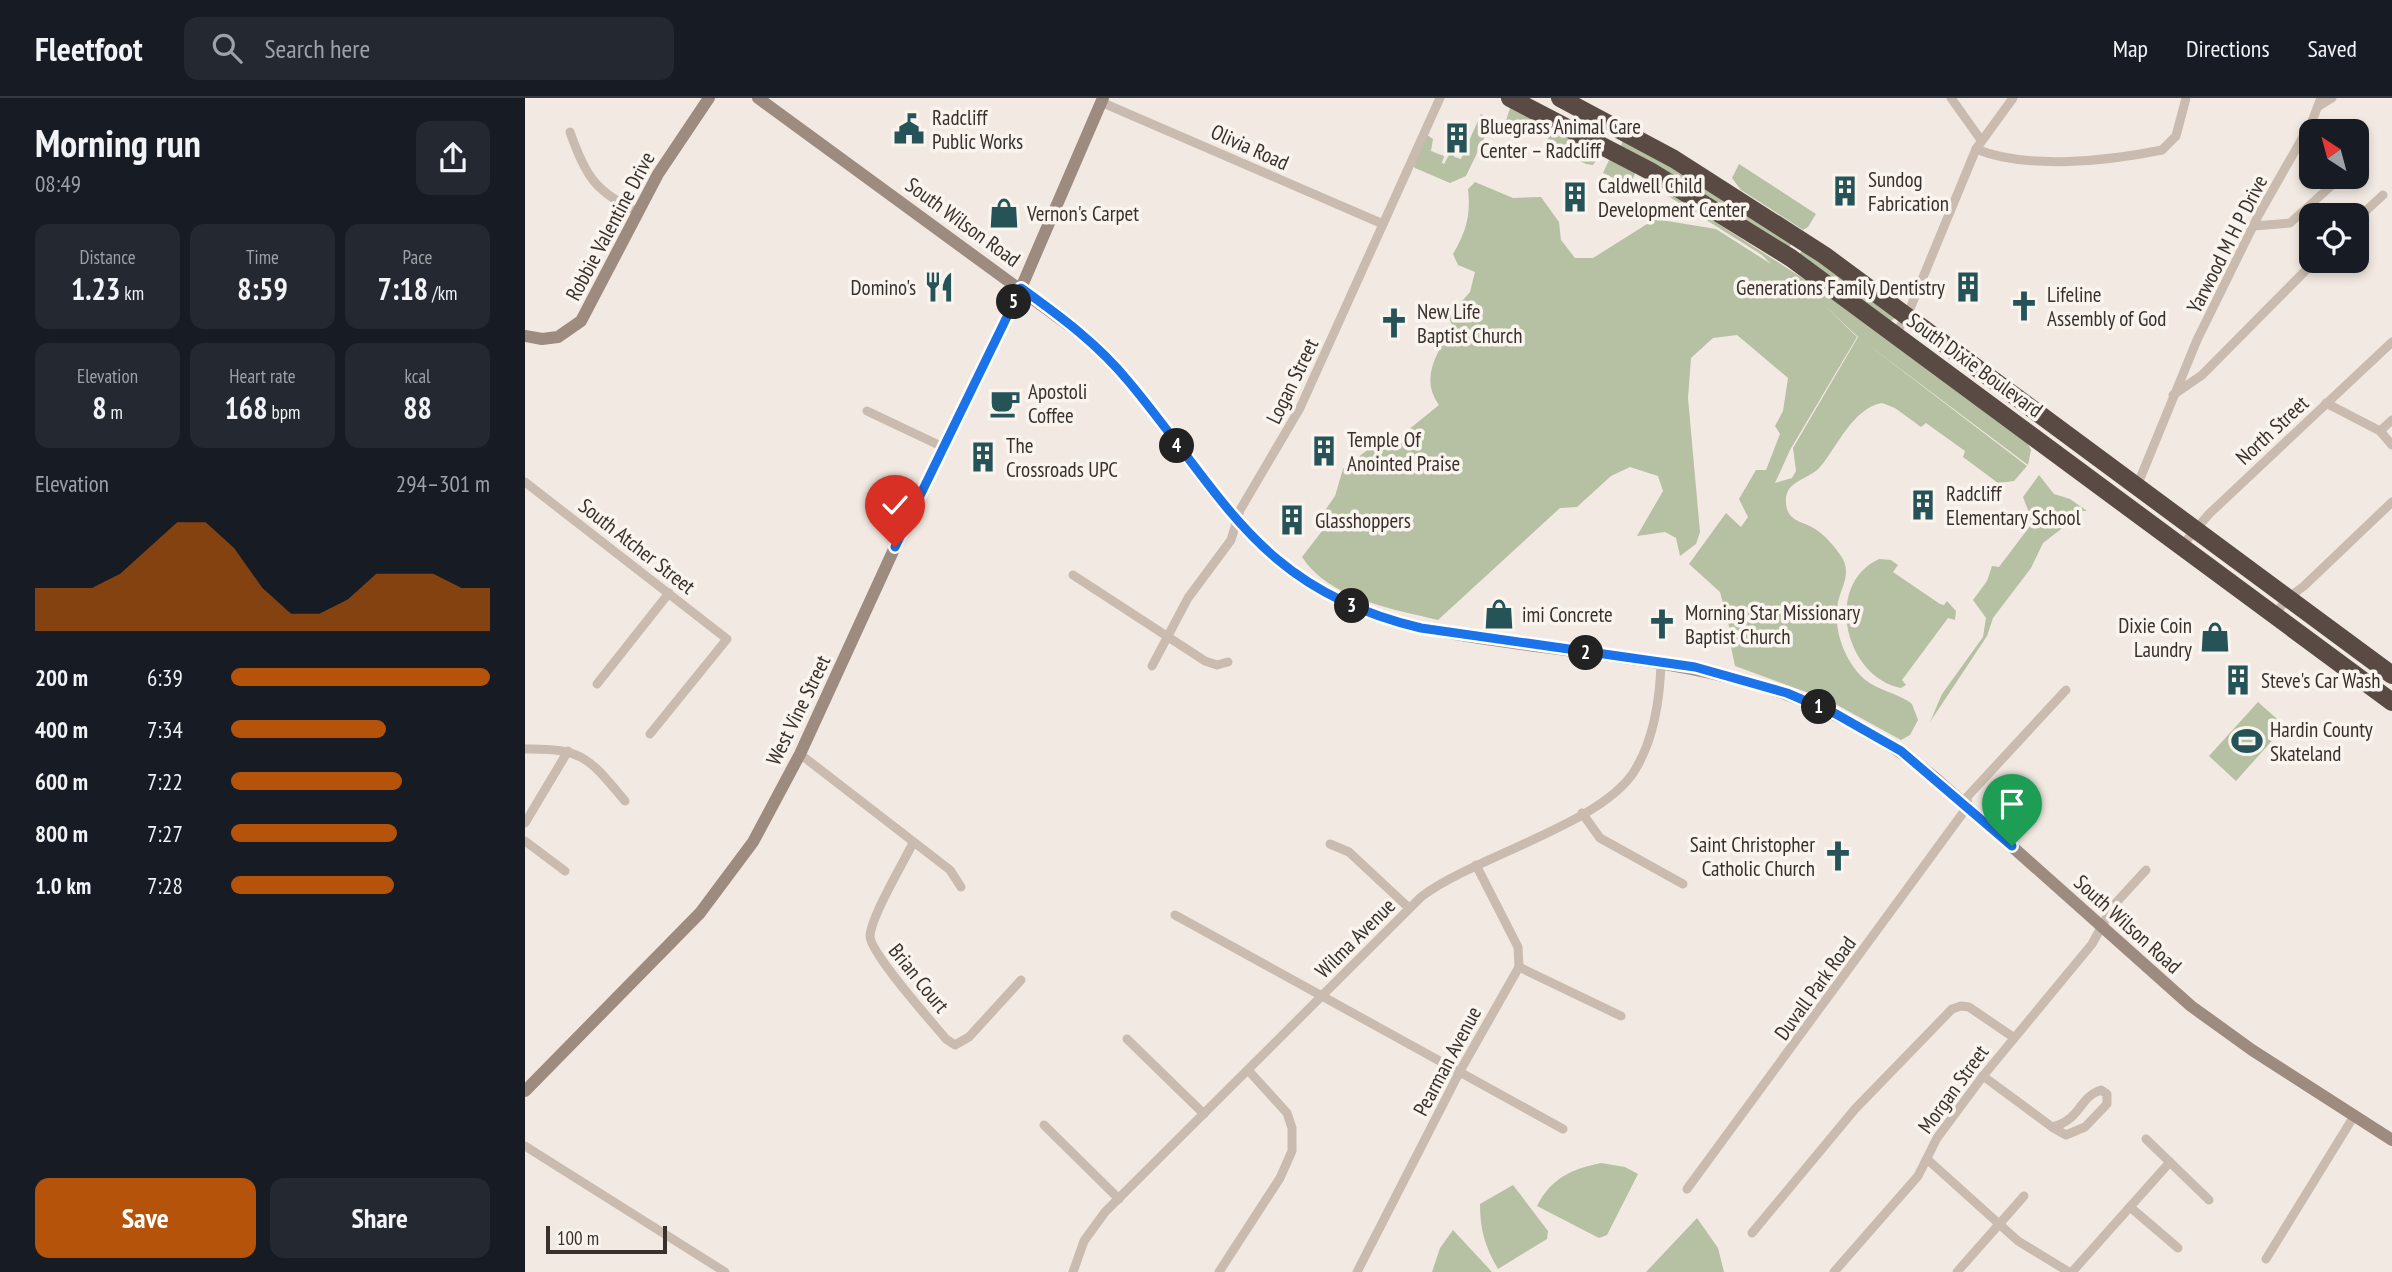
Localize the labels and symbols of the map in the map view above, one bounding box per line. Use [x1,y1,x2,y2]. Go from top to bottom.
place label: Radcliff Public Works [932,104,1023,155]
public building icon: Radcliff Public Works [892,112,926,146]
place label: Bluegrass Animal Care Center – Radcliff [1480,113,1641,164]
street label: Olivia Road [1207,118,1293,176]
north arrow [2299,119,2369,189]
building icon: Bluegrass Animal Care Center – Radcliff [1440,121,1474,155]
street label: Robbie Valentine Drive [559,147,661,305]
place label: Sundog Fabrication [1868,166,1949,217]
street label: Yarwood M H P Drive [2181,170,2273,318]
street label: South Wilson Road [900,171,1026,273]
place label: Caldwell Child Development Center [1598,172,1746,223]
building icon: Sundog Fabrication [1828,174,1862,208]
building icon: Caldwell Child Development Center [1558,180,1592,214]
shop icon: Vernon's Carpet [987,196,1021,230]
place label: Vernon's Carpet [1026,200,1139,227]
restaurant icon: Domino's [922,270,956,304]
building icon: Generations Family Dentistry [1951,270,1985,304]
place label: Domino's [851,274,916,301]
place label: Generations Family Dentistry [1736,274,1945,301]
place label: Lifeline Assembly of God [2047,281,2166,332]
pin: 5 [997,284,1031,320]
church icon: Lifeline Assembly of God [2007,289,2041,323]
place label: New Life Baptist Church [1417,298,1523,349]
church icon: New Life Baptist Church [1377,306,1411,340]
street label: South Dixie Boulevard [1902,307,2048,423]
street label: Logan Street [1260,334,1324,428]
place label: Apostoli Coffee [1028,378,1087,429]
cafe icon: Apostoli Coffee [988,386,1022,420]
street label: North Street [2230,389,2314,470]
place label: Temple Of Anointed Praise [1347,426,1460,477]
pin: 4 [1159,428,1195,464]
place label: The Crossroads UPC [1006,432,1118,483]
building icon: Temple Of Anointed Praise [1307,434,1341,468]
building icon: The Crossroads UPC [966,440,1000,474]
pin [865,475,925,547]
place label: Radcliff Elementary School [1946,480,2081,531]
building icon: Radcliff Elementary School [1906,488,1940,522]
street label: South Atcher Street [573,492,701,600]
building icon: Glasshoppers [1275,503,1309,537]
place label: Glasshoppers [1315,507,1411,534]
pin: 3 [1335,588,1369,624]
shop icon: imi Concrete [1482,597,1516,631]
place label: Morning Star Missionary Baptist Church [1685,599,1860,650]
place label: imi Concrete [1522,601,1613,628]
church icon: Morning Star Missionary Baptist Church [1645,607,1679,641]
place label: Dixie Coin Laundry [2118,612,2192,663]
shop icon: Dixie Coin Laundry [2198,620,2232,654]
pin: 2 [1569,636,1603,670]
street label: West Vine Street [760,650,836,769]
building icon: Steve's Car Wash [2221,663,2255,697]
place label: Steve's Car Wash [2261,667,2380,694]
pin: 1 [1801,690,1837,724]
place label: Hardin County Skateland [2270,716,2373,767]
sports icon: Hardin County Skateland [2230,724,2264,758]
pin [1982,774,2042,846]
place label: Saint Christopher Catholic Church [1690,831,1815,882]
church icon: Saint Christopher Catholic Church [1821,839,1855,873]
street label: South Wilson Road [2069,869,2187,979]
street label: Wilma Avenue [1309,892,1401,984]
street label: Duvall Park Road [1768,931,1862,1045]
street label: Brian Court [883,938,955,1018]
street label: Pearman Avenue [1407,1002,1487,1120]
street label: Morgan Street [1912,1039,1994,1139]
scale bar [546,1223,667,1255]

